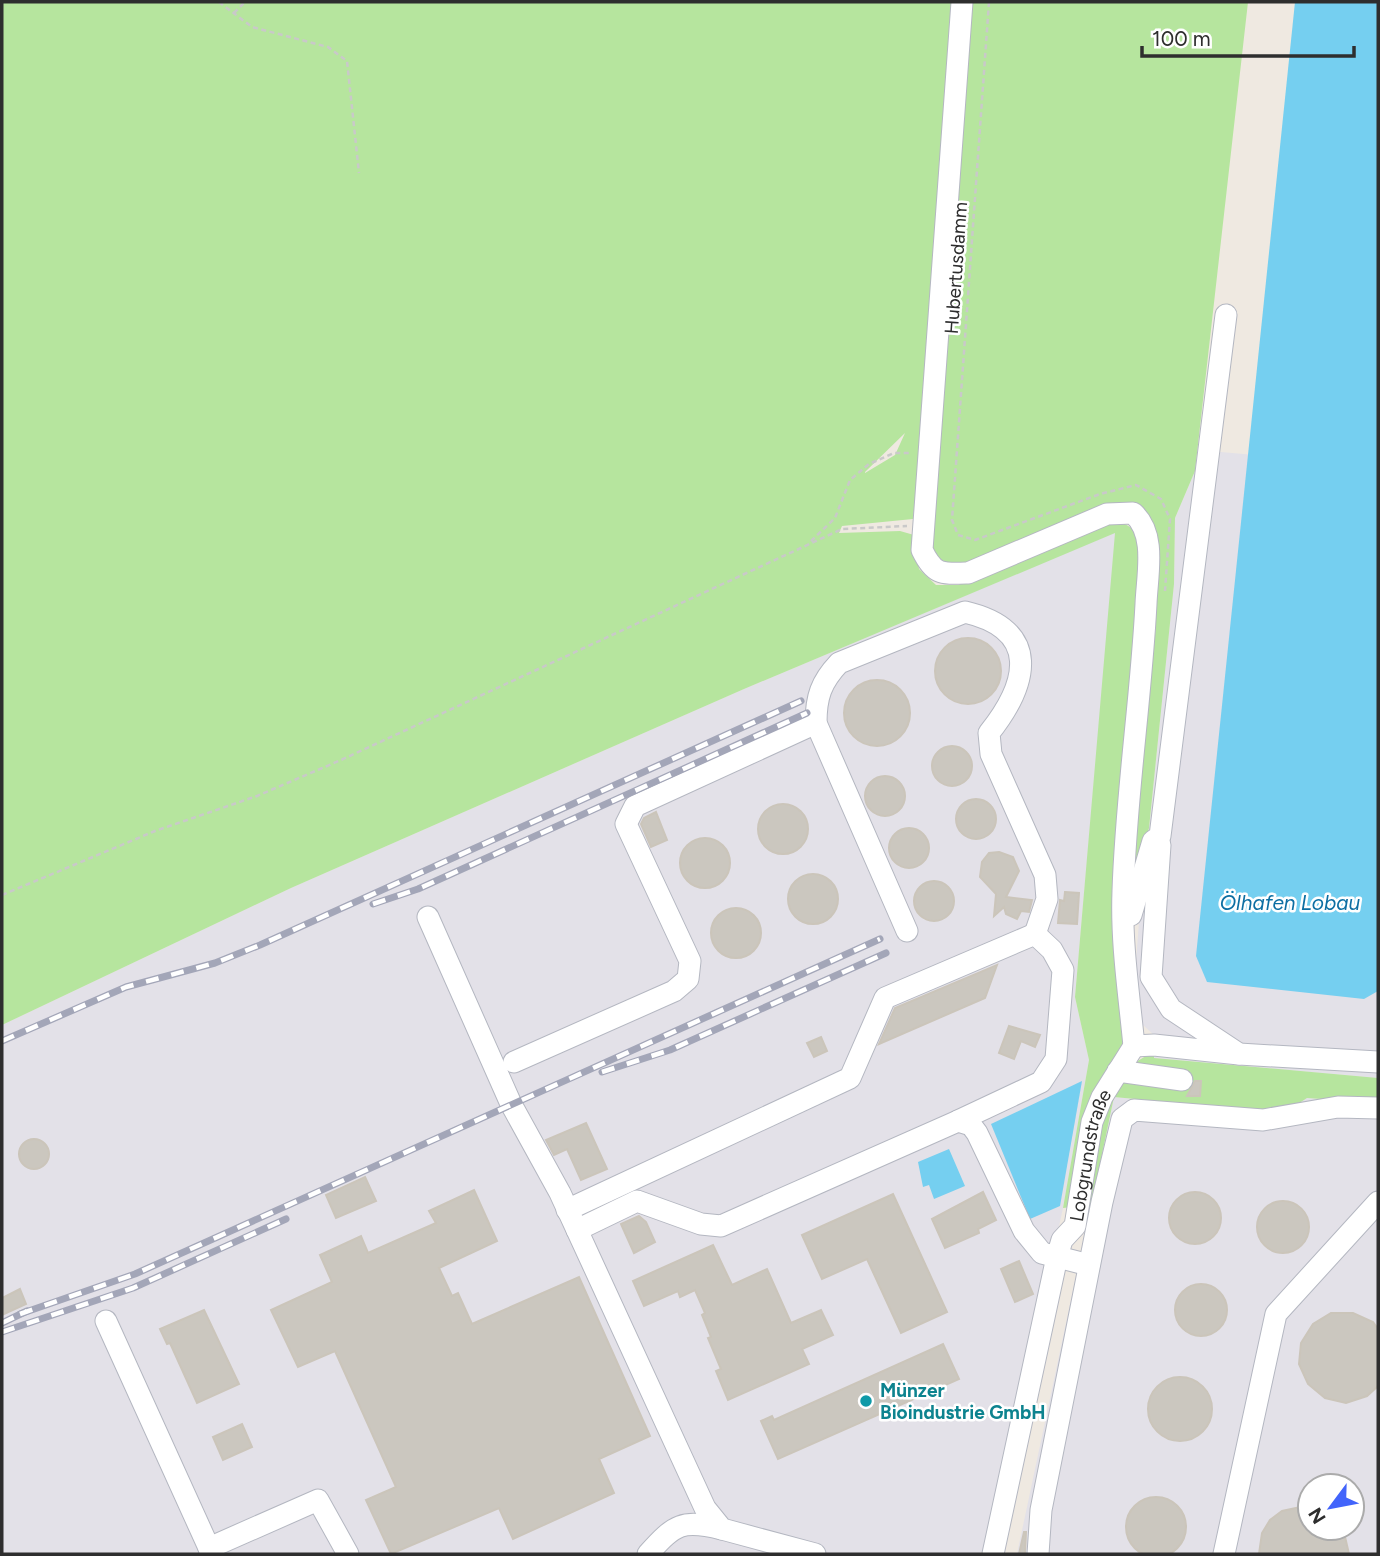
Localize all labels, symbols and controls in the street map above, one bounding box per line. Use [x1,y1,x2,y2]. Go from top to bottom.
scale bar [1142,14,1354,58]
text: 100 m [1152,26,1211,51]
street label: Hubertusdamm [940,201,972,335]
water label: Ölhafen Lobau [1220,890,1361,915]
street label: Lobgrundstraße [1064,1084,1116,1223]
place label: Münzer Bioindustrie GmbH [880,1379,1046,1424]
marker: Münzer Bioindustrie GmbH [858,1393,874,1409]
north arrow [1296,1472,1366,1542]
text: N [1303,1503,1331,1528]

